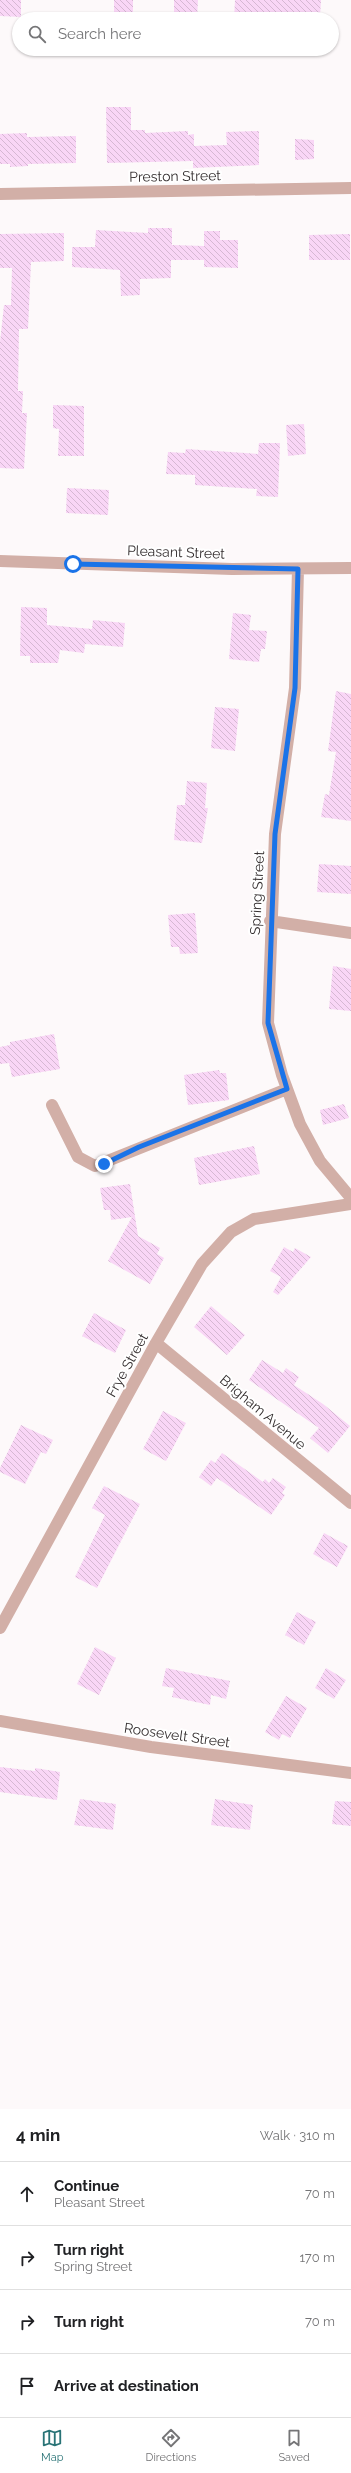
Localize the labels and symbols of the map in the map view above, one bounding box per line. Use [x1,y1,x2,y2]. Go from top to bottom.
street label: Preston Street [129,167,221,185]
street label: Pleasant Street [127,542,226,562]
route start [64,555,82,573]
street label: Spring Street [247,850,267,936]
route end [95,1155,113,1173]
street label: Frye Street [103,1330,151,1400]
street label: Brigham Avenue [217,1372,309,1452]
street label: Roosevelt Street [123,1720,231,1750]

